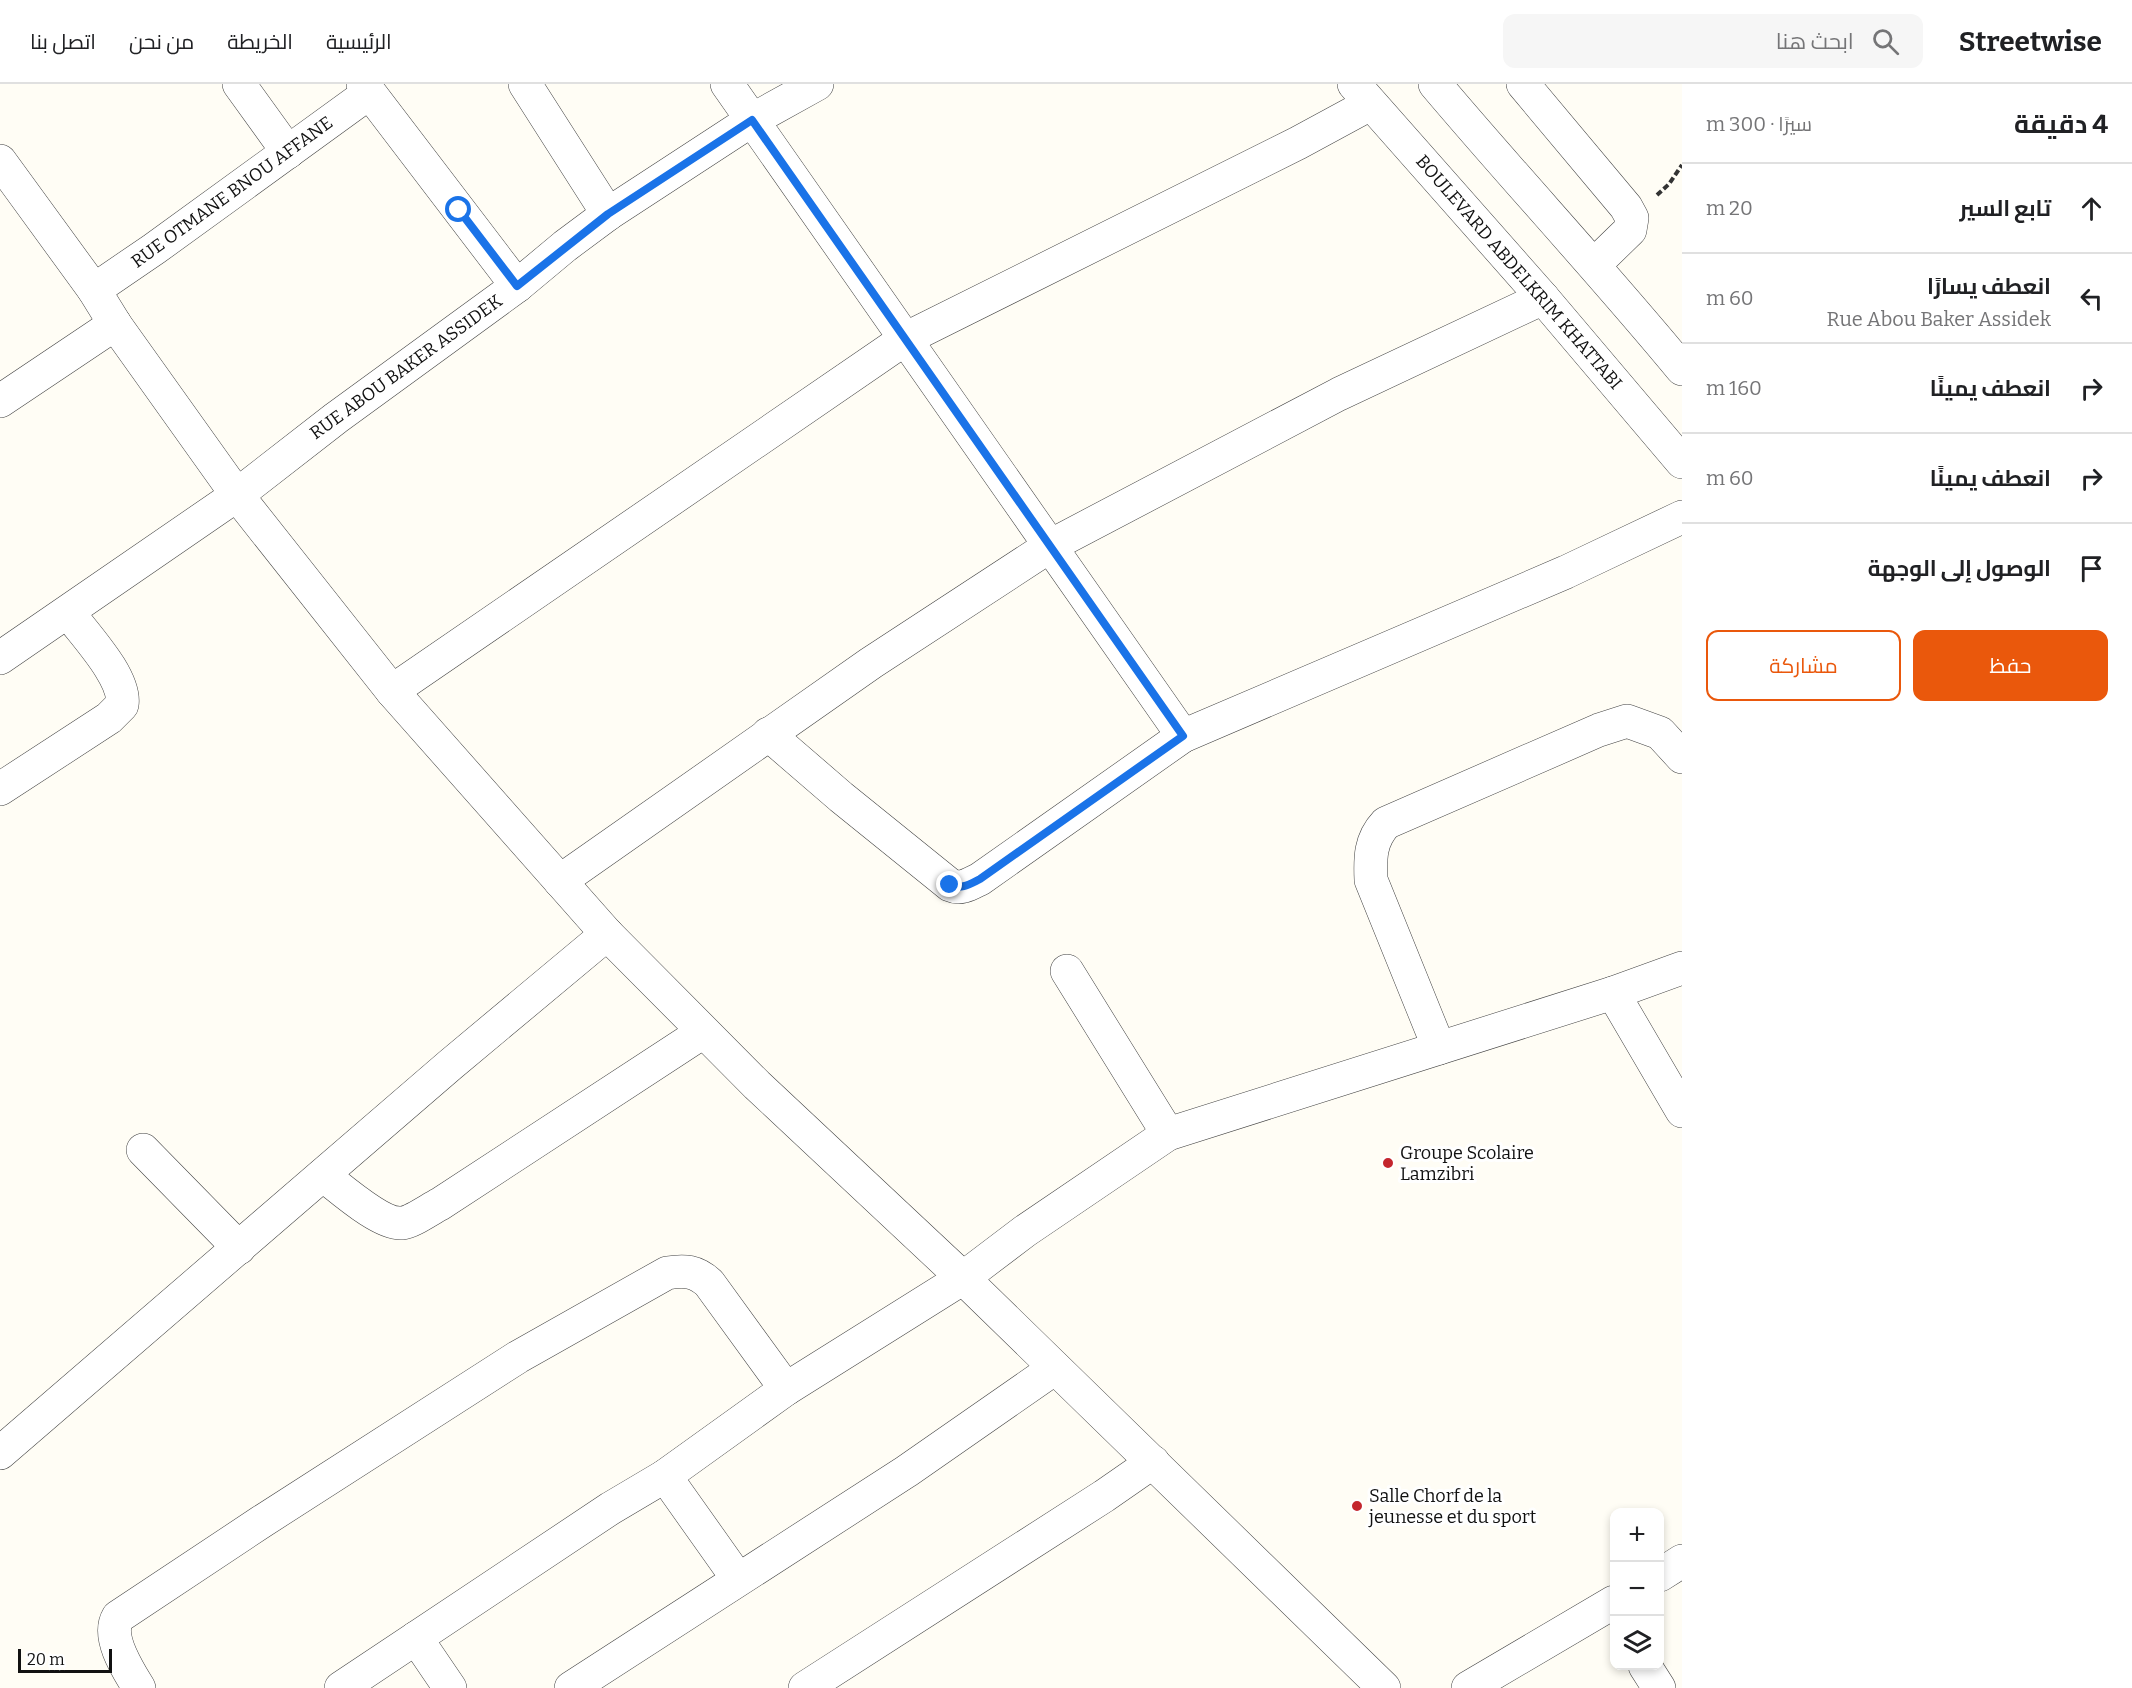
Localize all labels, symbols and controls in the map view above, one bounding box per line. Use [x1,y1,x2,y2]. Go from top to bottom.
search box [1503,14,1923,68]
icon: search [1869,25,1902,58]
text: Streetwise [1959,25,2102,58]
text: ابحث هنا [1776,28,1854,55]
text: اتصل بنا [30,29,96,55]
text: من نحن [129,29,194,55]
text: الخريطة [227,29,293,55]
text: الرئيسية [326,29,392,55]
text: 4 دقيقة [2014,109,2108,140]
street label: RUE OTMANE BNOU AFFANE [127,111,337,273]
text: سيرًا · 300 m [1706,112,1812,136]
street label: BOULEVARD ABDELKRIM KHATTABI [1411,150,1627,394]
icon: ahead [2075,192,2108,225]
text: تابع السير [1960,195,2051,222]
route start [445,196,471,222]
text: 20 m [1706,196,1753,220]
text: انعطف يسارًا [1927,273,2051,300]
icon: left [2075,282,2108,315]
text: 60 m [1706,286,1754,310]
street label: RUE ABOU BAKER ASSIDEK [306,290,507,444]
text: Rue Abou Baker Assidek [1827,307,2051,331]
icon: right [2075,372,2108,405]
text: انعطف يمينًا [1930,375,2051,402]
text: 160 m [1706,376,1762,400]
icon: right [2075,462,2108,495]
text: انعطف يمينًا [1930,465,2051,492]
text: 60 m [1706,466,1754,490]
icon: arrive [2075,552,2108,585]
text: الوصول إلى الوجهة [1868,555,2051,582]
button: مشاركة [1706,630,1901,701]
button: حفظ [1913,630,2108,701]
route end [936,871,962,897]
place label: Groupe Scolaire Lamzibri [1400,1142,1534,1185]
marker: Groupe Scolaire Lamzibri [1381,1156,1395,1170]
place label: Salle Chorf de la jeunesse et du sport [1368,1485,1537,1528]
marker: Salle Chorf de la jeunesse et du sport [1350,1499,1364,1513]
map controls [1610,1508,1664,1670]
button: + [1610,1508,1664,1562]
button: − [1610,1562,1664,1616]
button: layers [1610,1616,1664,1670]
scale bar [18,1646,112,1674]
text: 20 m [27,1650,64,1669]

